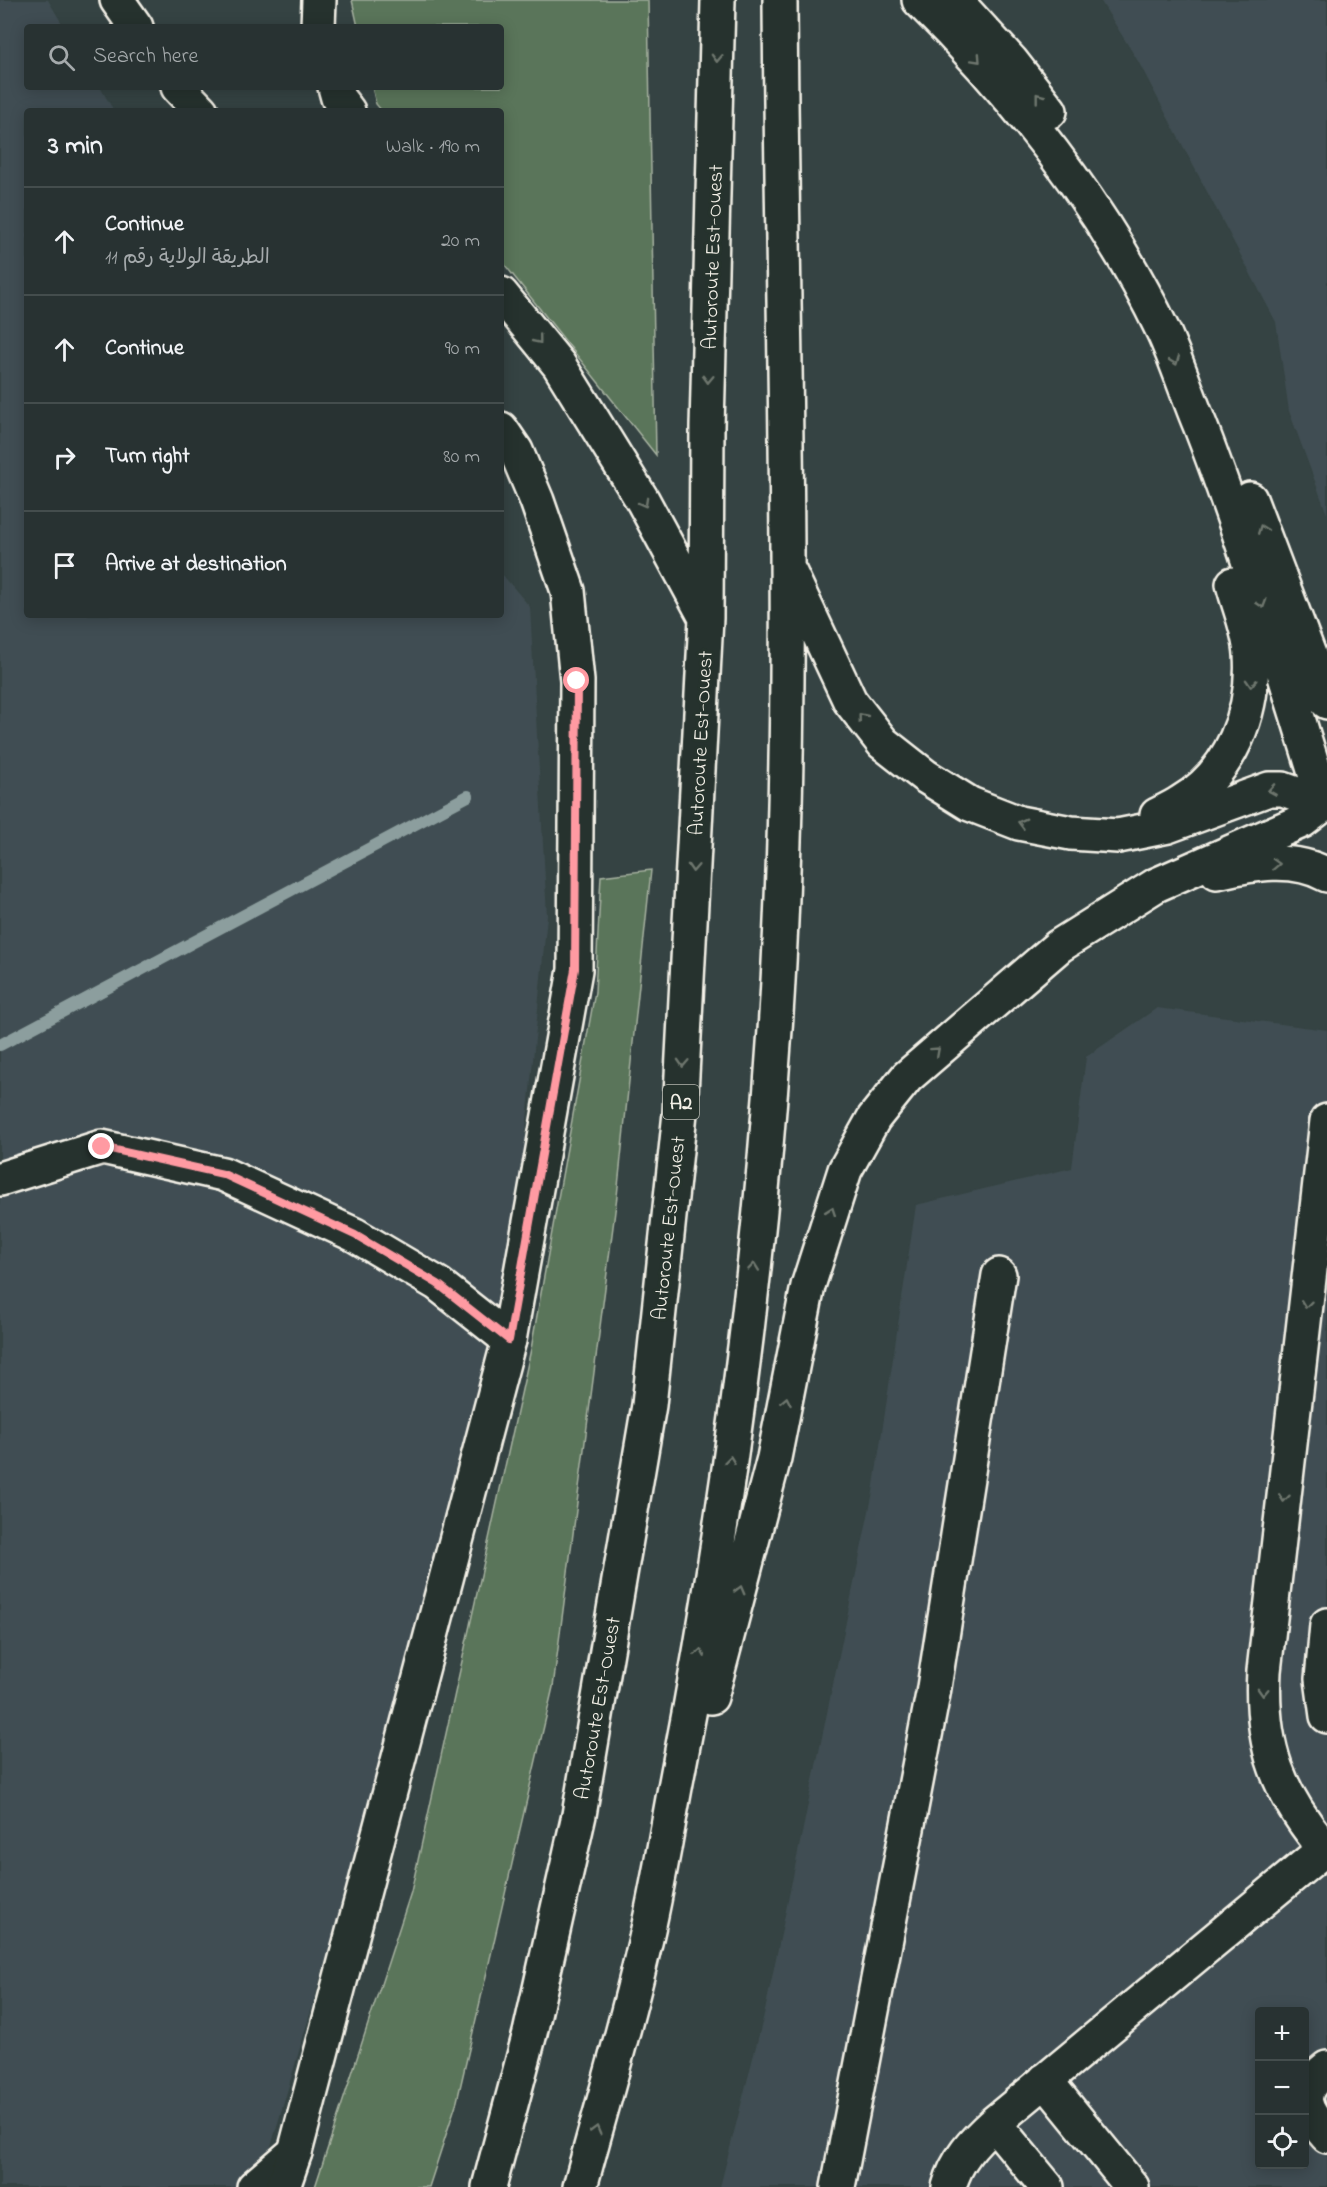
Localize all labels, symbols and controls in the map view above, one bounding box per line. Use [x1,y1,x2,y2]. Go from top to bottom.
search box [24,24,504,90]
icon: search [45,41,78,74]
text: Search here [93,41,198,73]
one-way arrow [969,52,980,63]
one-way arrow [711,54,723,63]
one-way arrow [1035,93,1046,104]
text: 3 min [48,128,103,166]
text: Walk · 190 m [386,133,480,162]
street label: Autoroute Est-Ouest [696,164,732,350]
text: Continue [105,209,184,241]
icon: ahead [48,225,81,258]
text: 20 m [441,227,480,256]
text: الطريقة الولاية رقم 11 [105,244,270,273]
icon: ahead [48,333,81,366]
text: Continue [105,333,184,365]
one-way arrow [531,333,542,344]
text: 90 m [445,335,480,364]
one-way arrow [1167,355,1180,366]
one-way arrow [702,375,714,384]
icon: right [48,441,81,474]
text: Turn right [105,441,190,473]
text: 80 m [443,443,480,472]
one-way arrow [637,497,648,507]
one-way arrow [1256,525,1269,535]
icon: arrive [48,549,81,582]
text: Arrive at destination [105,549,287,581]
one-way arrow [1254,598,1267,609]
street label: Autoroute Est-Ouest [682,650,722,836]
route start [563,667,589,693]
one-way arrow [1245,679,1258,688]
one-way arrow [859,713,870,724]
one-way arrow [1267,784,1276,796]
one-way arrow [1017,817,1027,830]
one-way arrow [1271,858,1280,871]
one-way arrow [687,863,700,873]
one-way arrow [929,1047,940,1058]
one-way arrow [676,1058,689,1067]
road number: A2 [663,1085,699,1119]
route end [88,1133,114,1159]
street label: Autoroute Est-Ouest [645,1135,695,1322]
one-way arrow [823,1206,836,1217]
one-way arrow [748,1262,760,1272]
one-way arrow [1300,1300,1313,1309]
one-way arrow [779,1396,792,1406]
one-way arrow [723,1456,736,1465]
one-way arrow [1278,1493,1290,1503]
one-way arrow [733,1585,745,1596]
street label: Autoroute Est-Ouest [568,1615,630,1802]
one-way arrow [693,1648,706,1658]
one-way arrow [1257,1687,1269,1696]
map controls [1255,2007,1309,2169]
button: + [1255,2007,1309,2061]
button: − [1255,2061,1309,2115]
button: locate [1255,2115,1309,2169]
one-way arrow [588,2126,601,2136]

